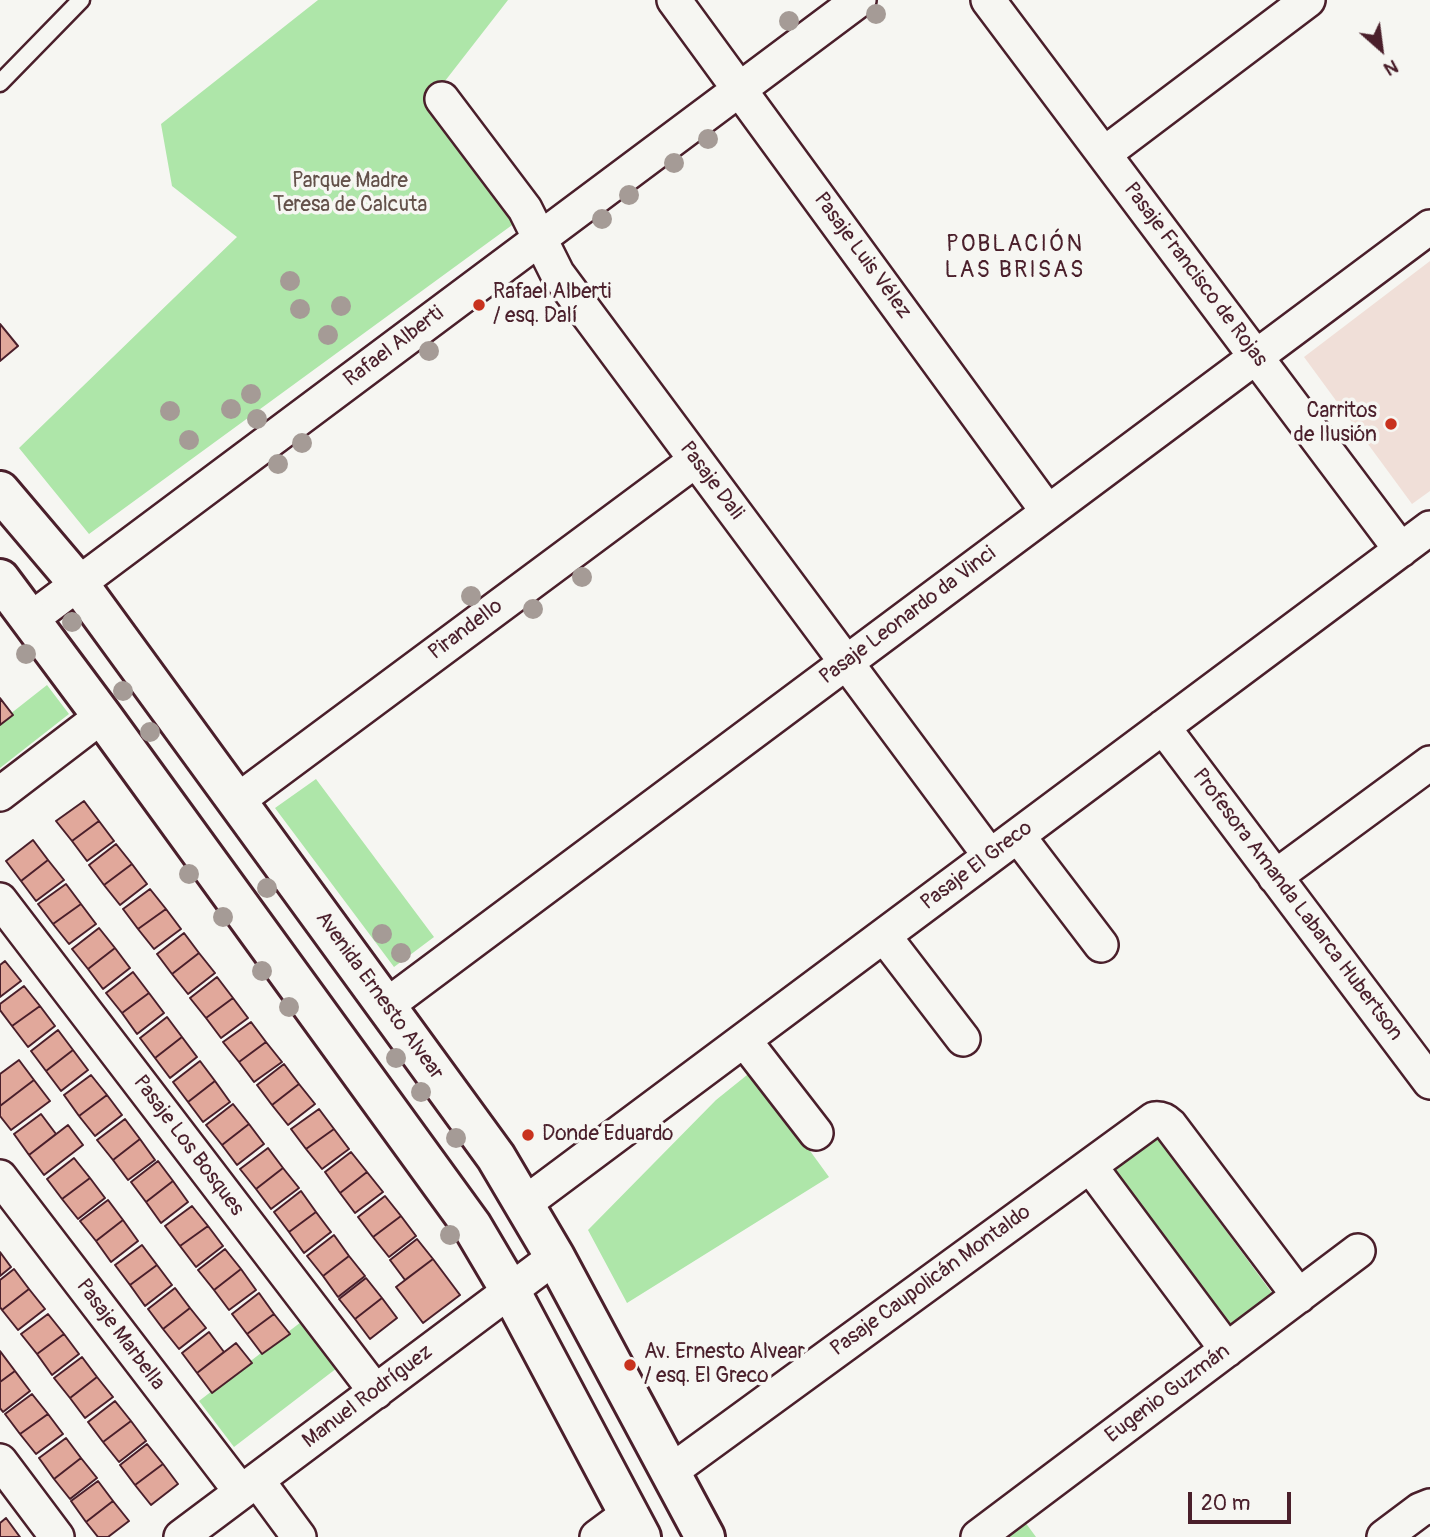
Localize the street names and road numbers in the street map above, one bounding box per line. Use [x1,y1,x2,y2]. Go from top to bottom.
street label: Pasaje Francisco de Rojas [1118,178,1272,372]
street label: Pasaje Luis Vélez [808,188,916,324]
street label: Rafael Alberti [339,301,449,393]
street label: Pasaje Dali [674,437,748,525]
street label: Pasaje Leonardo da Vinci [815,542,1001,690]
street label: Pirandello [424,594,508,666]
street label: Profesora Amanda Labarca Hubertson [1186,764,1408,1046]
street label: Pasaje El Greco [916,816,1038,916]
street label: Avenida Ernesto Alvear [309,907,449,1085]
street label: Pasaje Los Bosques [127,1071,249,1221]
street label: Pasaje Caupolicán Montaldo [826,1200,1036,1362]
street label: Pasaje Marbella [70,1275,170,1395]
street label: Eugenio Guzmán [1101,1339,1235,1449]
street label: Manuel Rodríguez [298,1340,438,1454]

